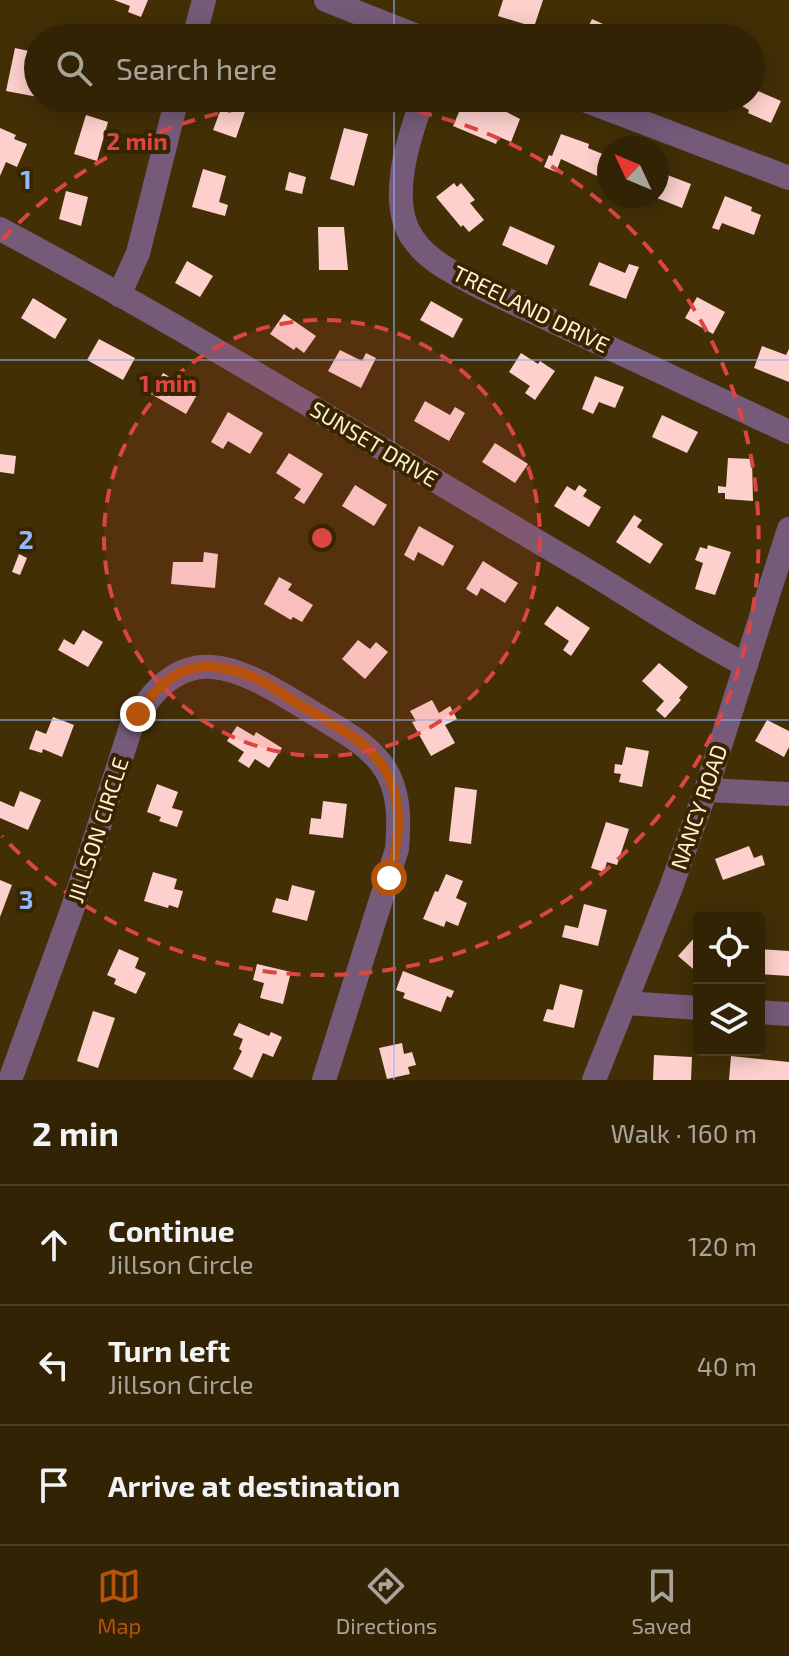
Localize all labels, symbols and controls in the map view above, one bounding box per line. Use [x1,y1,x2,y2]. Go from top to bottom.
search box [24,24,765,112]
icon: search [52,46,96,90]
text: Search here [116,50,277,86]
text: 2 min [106,126,168,155]
north arrow [597,136,669,208]
text: 1 [20,163,32,194]
street label: TREELAND DRIVE [449,259,614,357]
text: 1 min [139,368,197,397]
street label: SUNSET DRIVE [306,395,443,491]
text: 2 [18,523,34,554]
centre of rings [308,524,336,552]
route end [120,696,156,732]
street label: NANCY ROAD [665,741,732,873]
street label: JILLSON CIRCLE [61,754,133,906]
route start [371,860,407,896]
text: 3 [19,883,33,914]
map controls [693,912,765,1056]
button: locate [693,912,765,984]
button: layers [693,984,765,1056]
text: 2 min [32,1112,119,1153]
text: Walk · 160 m [610,1117,757,1148]
text: Continue [108,1212,235,1248]
icon: ahead [32,1223,76,1267]
text: 120 m [688,1230,757,1261]
text: Jillson Circle [108,1248,253,1279]
text: Turn left [108,1332,230,1368]
icon: left [32,1343,76,1387]
text: 40 m [697,1350,757,1381]
text: Jillson Circle [108,1368,253,1399]
icon: arrive [32,1463,76,1507]
text: Arrive at destination [108,1467,400,1503]
tab: Map [97,1564,141,1638]
tab: Directions [336,1564,437,1638]
tab: Saved [631,1564,692,1638]

